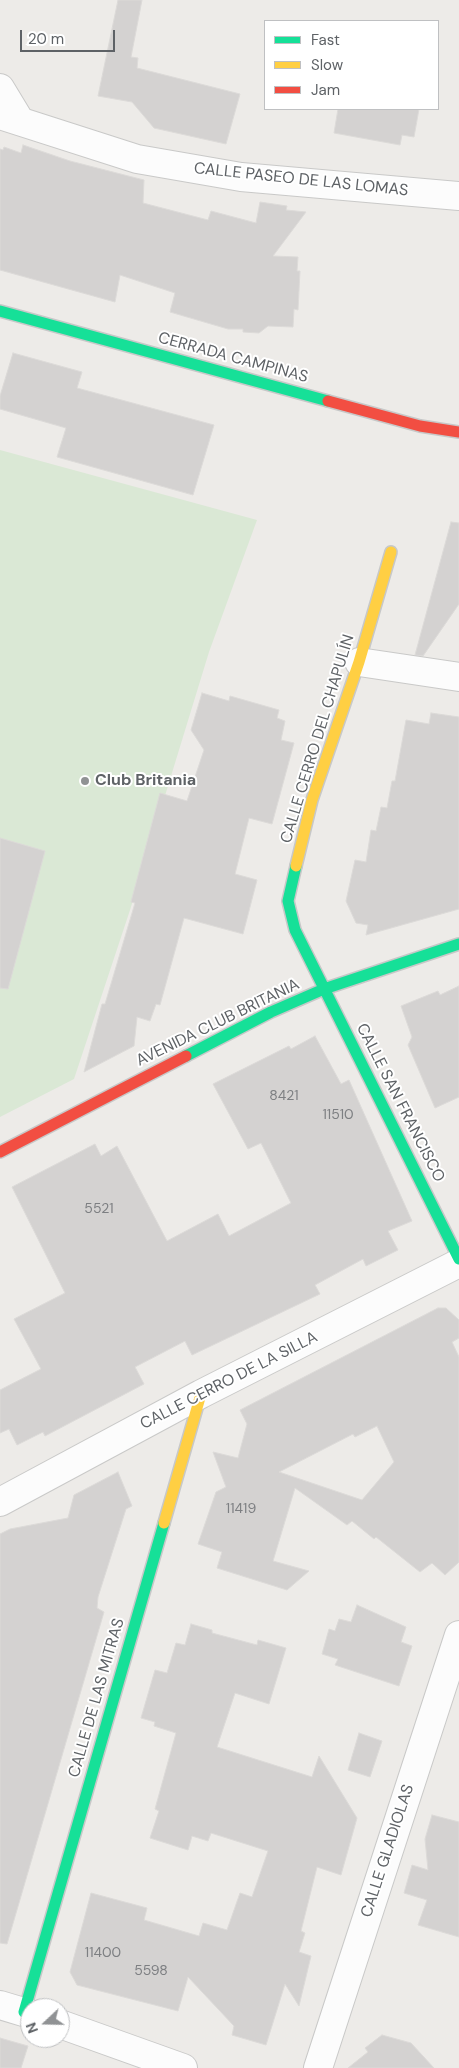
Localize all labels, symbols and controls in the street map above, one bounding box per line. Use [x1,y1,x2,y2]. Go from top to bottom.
scale bar [22,20,118,52]
legend [264,20,439,110]
text: 20 m [28,29,64,49]
text: Fast [311,30,340,50]
text: Slow [311,55,343,75]
text: Jam [311,80,340,100]
street label: CALLE PASEO DE LAS LOMAS [193,159,409,201]
street label: CERRADA CAMPINAS [156,329,310,387]
street label: CALLE CERRO DEL CHAPULÍN [277,632,359,846]
place label: Club Britania [95,771,196,791]
marker: Club Britania [79,775,91,787]
street label: AVENIDA CLUB BRITANIA [133,975,303,1071]
street label: CALLE SAN FRANCISCO [352,1021,448,1185]
house number: 8421 [269,1088,299,1104]
house number: 11510 [322,1107,354,1123]
house number: 5521 [84,1201,114,1217]
street label: CALLE CERRO DE LA SILLA [137,1328,321,1434]
house number: 11419 [226,1501,256,1517]
street label: CALLE DE LAS MITRAS [65,1616,129,1780]
street label: CALLE GLADIOLAS [357,1782,419,1920]
house number: 11400 [85,1945,121,1961]
house number: 5598 [134,1963,168,1979]
north arrow [20,1998,70,2048]
text: N [22,2020,42,2036]

